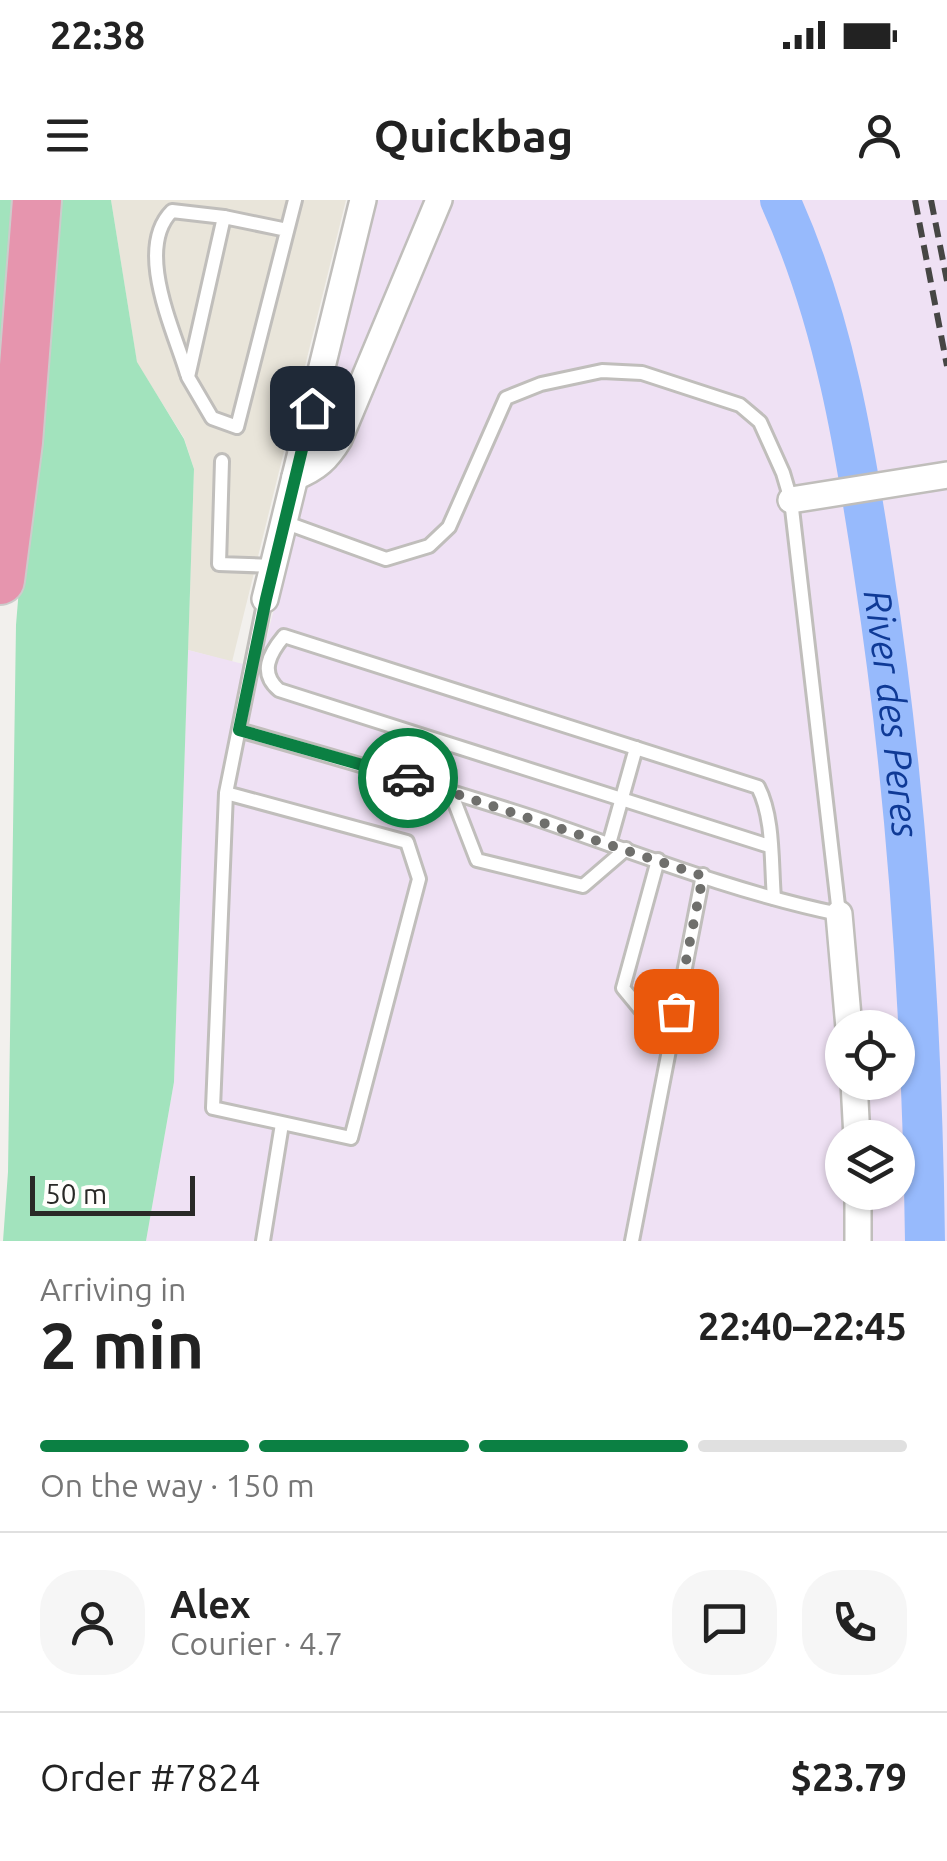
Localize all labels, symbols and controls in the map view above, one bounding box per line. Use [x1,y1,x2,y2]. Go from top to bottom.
text: 22:38 [50,14,145,56]
icon: menu [40,108,95,163]
icon: person [852,108,907,163]
text: Quickbag [374,110,573,161]
pin [270,366,355,451]
icon: home [285,381,340,436]
water label: River des Peres [857,587,928,840]
courier [358,728,458,828]
icon: car [381,751,436,806]
pin [634,969,719,1054]
icon: bag [649,984,704,1039]
map controls [825,1010,915,1210]
button: locate [825,1010,915,1100]
button: layers [825,1120,915,1210]
scale bar [30,1171,195,1216]
text: 50 m [45,1178,107,1209]
text: Arriving in [40,1271,186,1307]
text: 22:40–22:45 [698,1305,907,1347]
text: 2 min [40,1308,204,1381]
text: On the way · 150 m [40,1467,315,1503]
button: person [40,1570,145,1675]
button: chat [672,1570,777,1675]
button: phone [802,1570,907,1675]
text: Alex [170,1583,251,1625]
text: Courier · 4.7 [170,1625,343,1661]
text: Order #7824 [40,1756,261,1798]
text: $23.79 [790,1756,907,1798]

